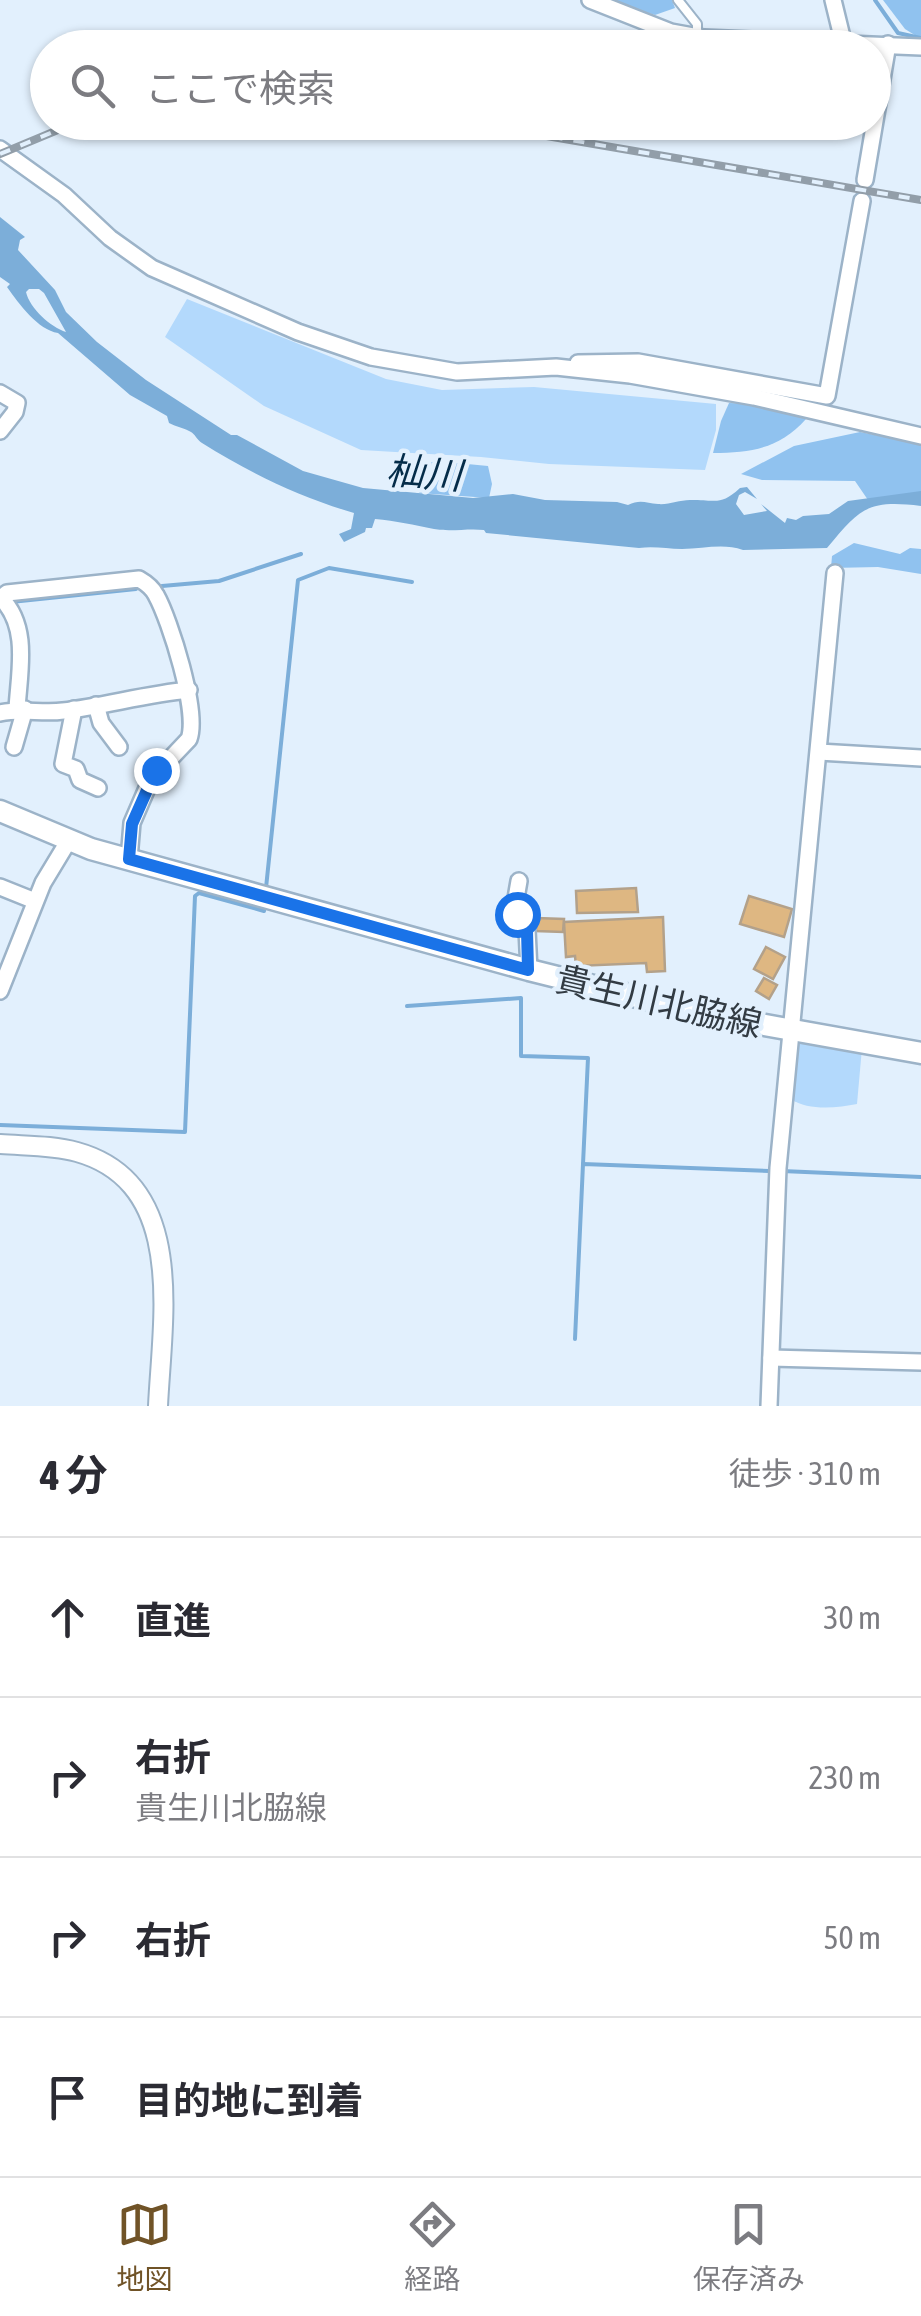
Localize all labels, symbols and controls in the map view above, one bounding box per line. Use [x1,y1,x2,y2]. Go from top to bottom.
search box [30,30,891,140]
icon: search [65,58,120,113]
text: ここで検索 [145,67,335,110]
water label: 杣川 [385,449,467,497]
route end [134,748,180,794]
route start [495,892,541,938]
street label: 貴生川北脇線 [552,958,766,1044]
text: 4 分 [40,1451,108,1499]
text: 徒歩 · 310 m [729,1455,881,1492]
icon: ahead [40,1590,95,1645]
text: 直進 [135,1599,211,1642]
text: 30 m [823,1599,881,1636]
text: 右折 [135,1736,211,1779]
icon: right [40,1750,95,1805]
text: 230 m [808,1759,881,1796]
text: 貴生川北脇線 [135,1789,327,1826]
icon: right [40,1910,95,1965]
text: 右折 [135,1919,211,1962]
text: 50 m [823,1919,881,1956]
icon: arrive [40,2070,95,2125]
text: 目的地に到着 [135,2079,363,2122]
tab: 地図 [116,2197,172,2297]
tab: 経路 [404,2197,461,2297]
tab: 保存済み [693,2197,805,2297]

